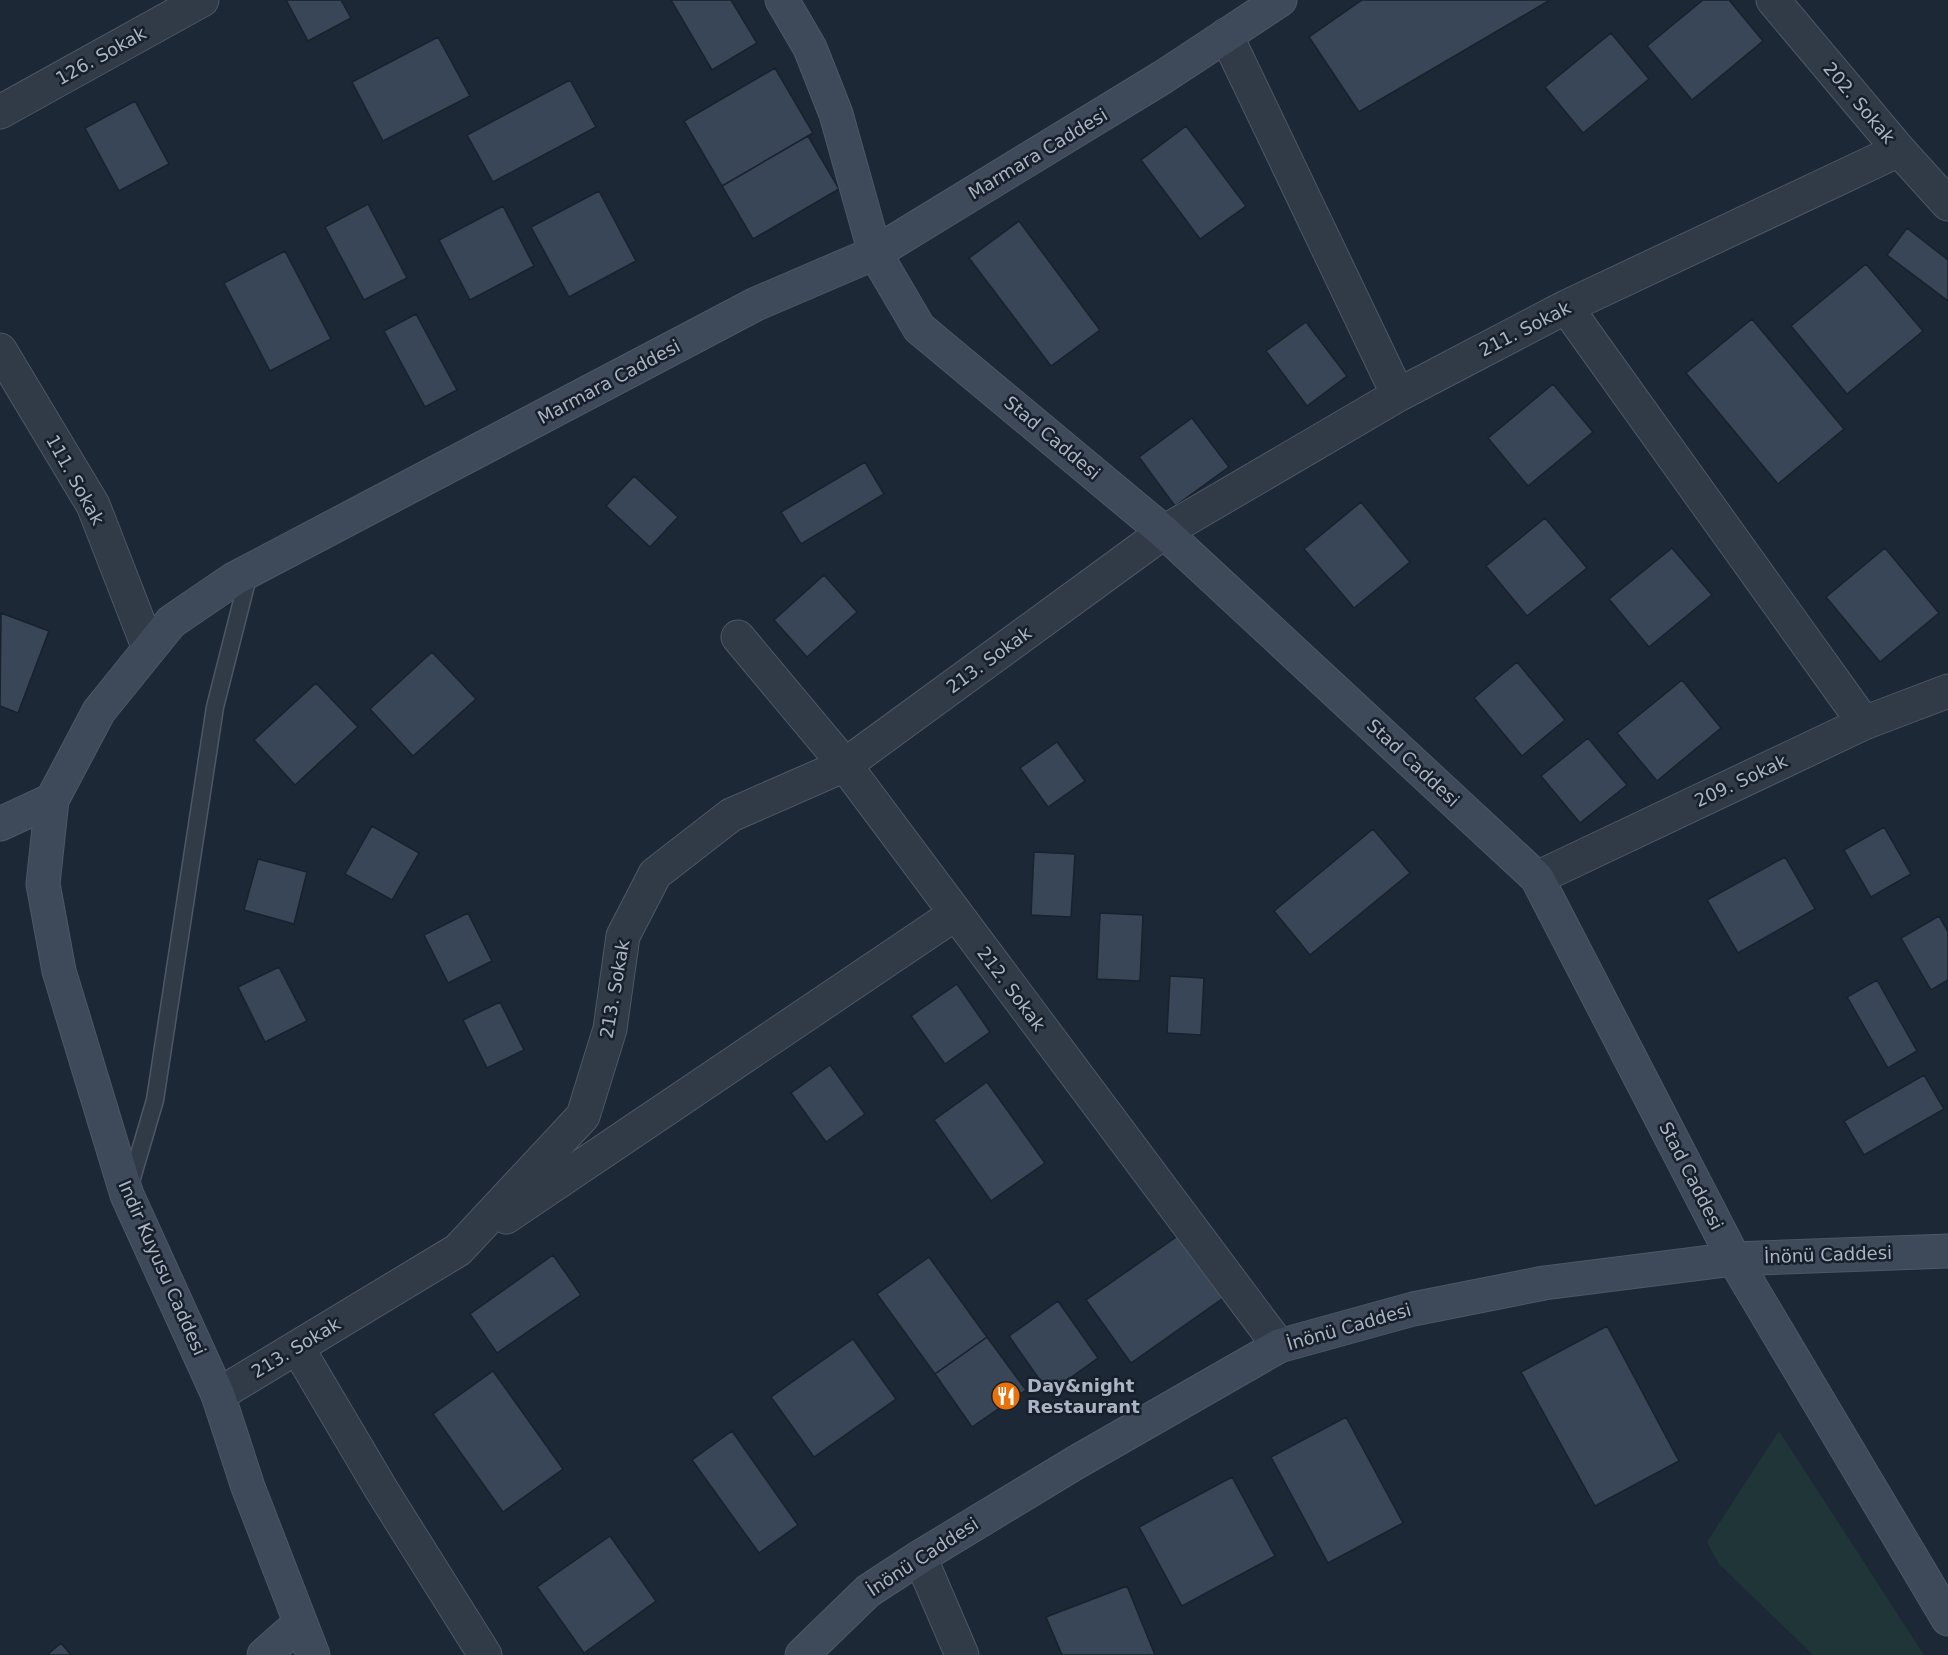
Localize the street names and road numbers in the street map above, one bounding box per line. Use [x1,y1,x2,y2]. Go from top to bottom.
street label: 126. Sokak [52,22,150,89]
street label: 202. Sokak [1819,58,1900,148]
street label: Marmara Caddesi [965,104,1111,203]
street label: 211. Sokak [1476,296,1575,361]
street label: Marmara Caddesi [534,335,684,428]
street label: Stad Caddesi [1000,391,1104,484]
street label: 111. Sokak [42,431,109,529]
street label: 213. Sokak [942,621,1036,697]
street label: Stad Caddesi [1363,715,1464,811]
street label: 209. Sokak [1691,750,1791,811]
street label: 213. Sokak [596,937,634,1040]
street label: 212. Sokak [973,943,1050,1035]
street label: Stad Caddesi [1655,1118,1728,1233]
street label: Indir Kuyusu Caddesi [114,1177,210,1358]
street label: İnönü Caddesi [1764,1242,1892,1267]
street label: İnönü Caddesi [1284,1299,1413,1354]
street label: 213. Sokak [248,1313,344,1382]
street label: İnönü Caddesi [863,1513,982,1600]

